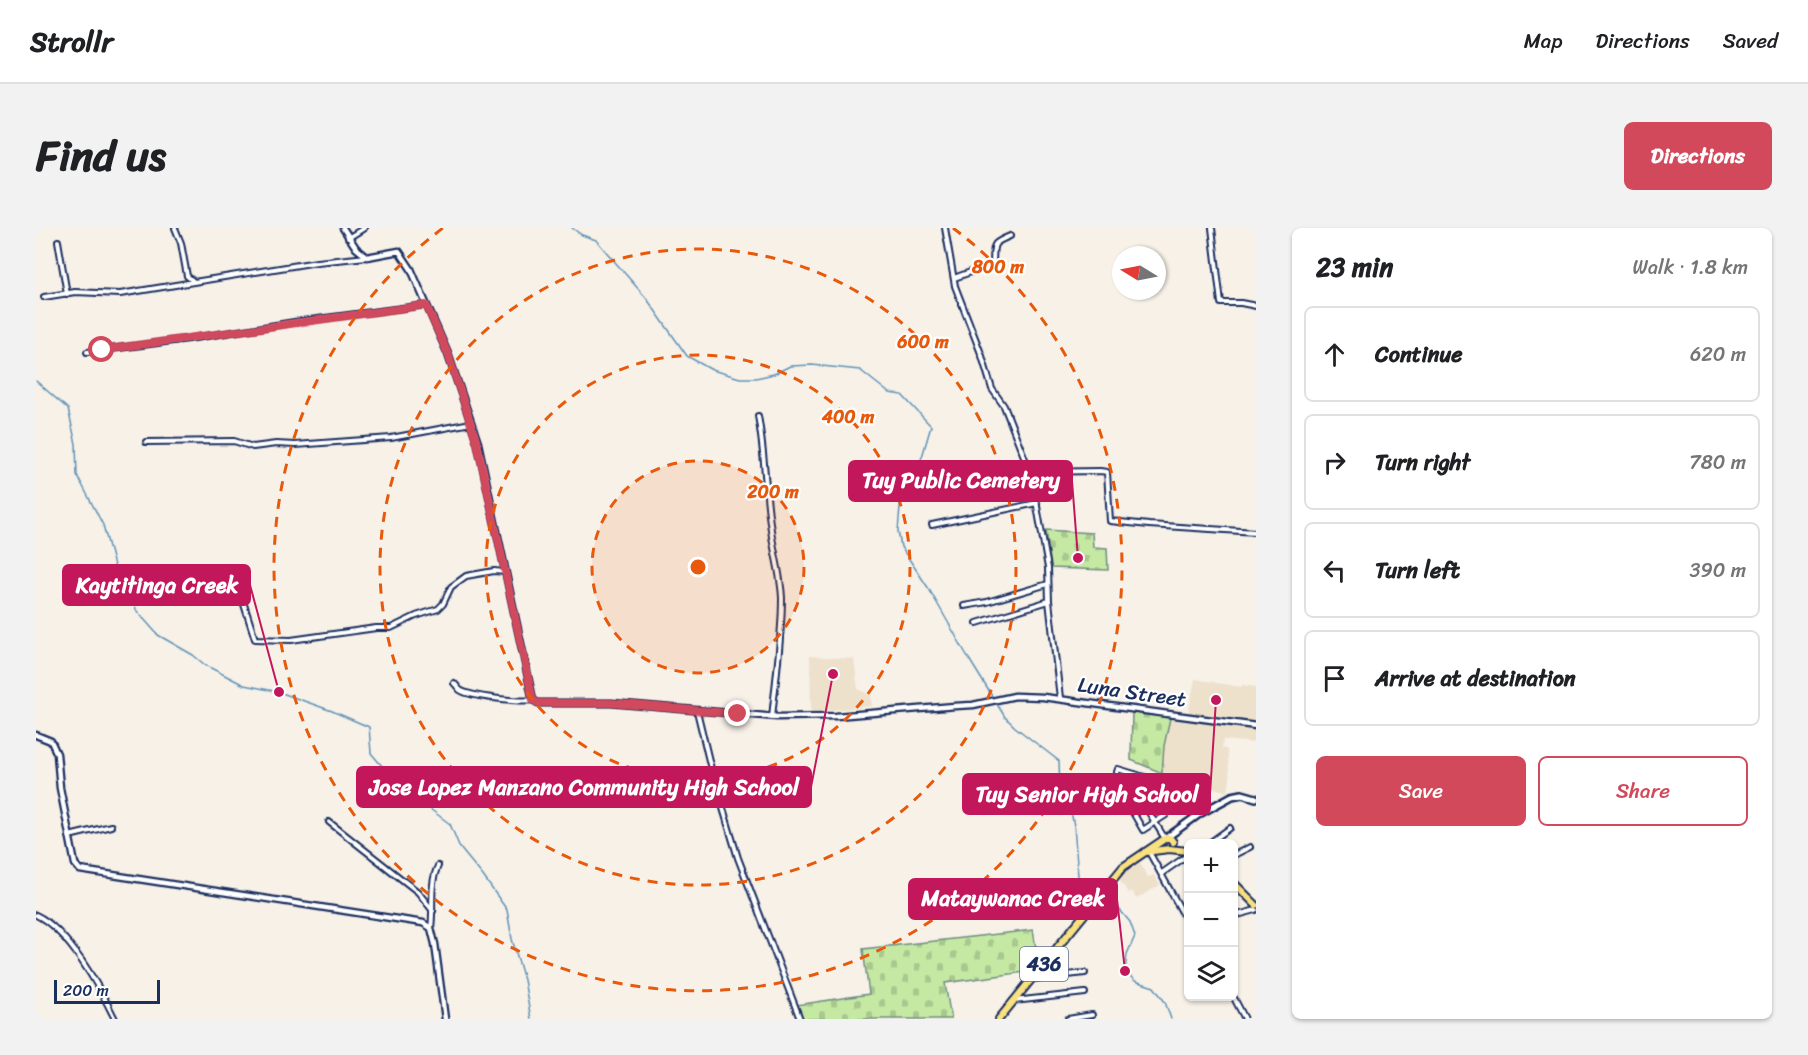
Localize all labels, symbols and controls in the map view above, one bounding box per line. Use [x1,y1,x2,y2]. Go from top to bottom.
text: Strollr [30,17,113,66]
text: Map [1524,22,1562,60]
text: Directions [1595,22,1690,60]
text: Saved [1723,22,1778,60]
text: Find us [36,119,166,193]
button: Directions [1624,122,1772,190]
text: 23 min [1316,244,1393,290]
north arrow [1112,246,1166,300]
text: Walk · 1.8 km [1633,250,1748,285]
text: 800 m [971,251,1024,283]
text: 600 m [896,326,949,358]
text: Continue [1375,335,1463,374]
route start [88,336,114,362]
text: 620 m [1690,337,1746,372]
icon: ahead [1318,338,1351,371]
text: 400 m [821,401,874,433]
text: Turn right [1375,443,1470,482]
text: 780 m [1689,445,1746,480]
icon: right [1318,446,1351,479]
callout: Tuy Public Cemetery [849,461,1072,501]
text: Tuy Public Cemetery [862,461,1060,500]
text: 200 m [746,476,799,508]
text: Turn left [1375,551,1460,590]
text: 390 m [1690,553,1746,588]
icon: left [1318,554,1351,587]
centre of rings [688,557,708,577]
callout: Kaytitinga Creek [63,565,250,605]
text: Kaytitinga Creek [75,566,240,605]
text: Arrive at destination [1375,659,1576,698]
icon: arrive [1318,662,1351,695]
street label: Luna Street [1075,666,1189,718]
route end [724,700,750,726]
button: Save [1316,756,1526,826]
button: Share [1538,756,1748,826]
callout: Jose Lopez Manzano Community High School [357,767,811,807]
text: Jose Lopez Manzano Community High School [367,768,801,807]
callout: Tuy Senior High School [963,774,1210,814]
text: Tuy Senior High School [975,775,1200,814]
map controls [1184,839,1238,1001]
button: + [1184,839,1238,893]
callout: Mataywanac Creek [909,879,1117,919]
text: Mataywanac Creek [920,879,1106,918]
button: − [1184,893,1238,947]
road number: 436 [1020,947,1068,981]
button: layers [1184,947,1238,1001]
text: 200 m [63,976,109,1005]
scale bar [54,977,160,1004]

